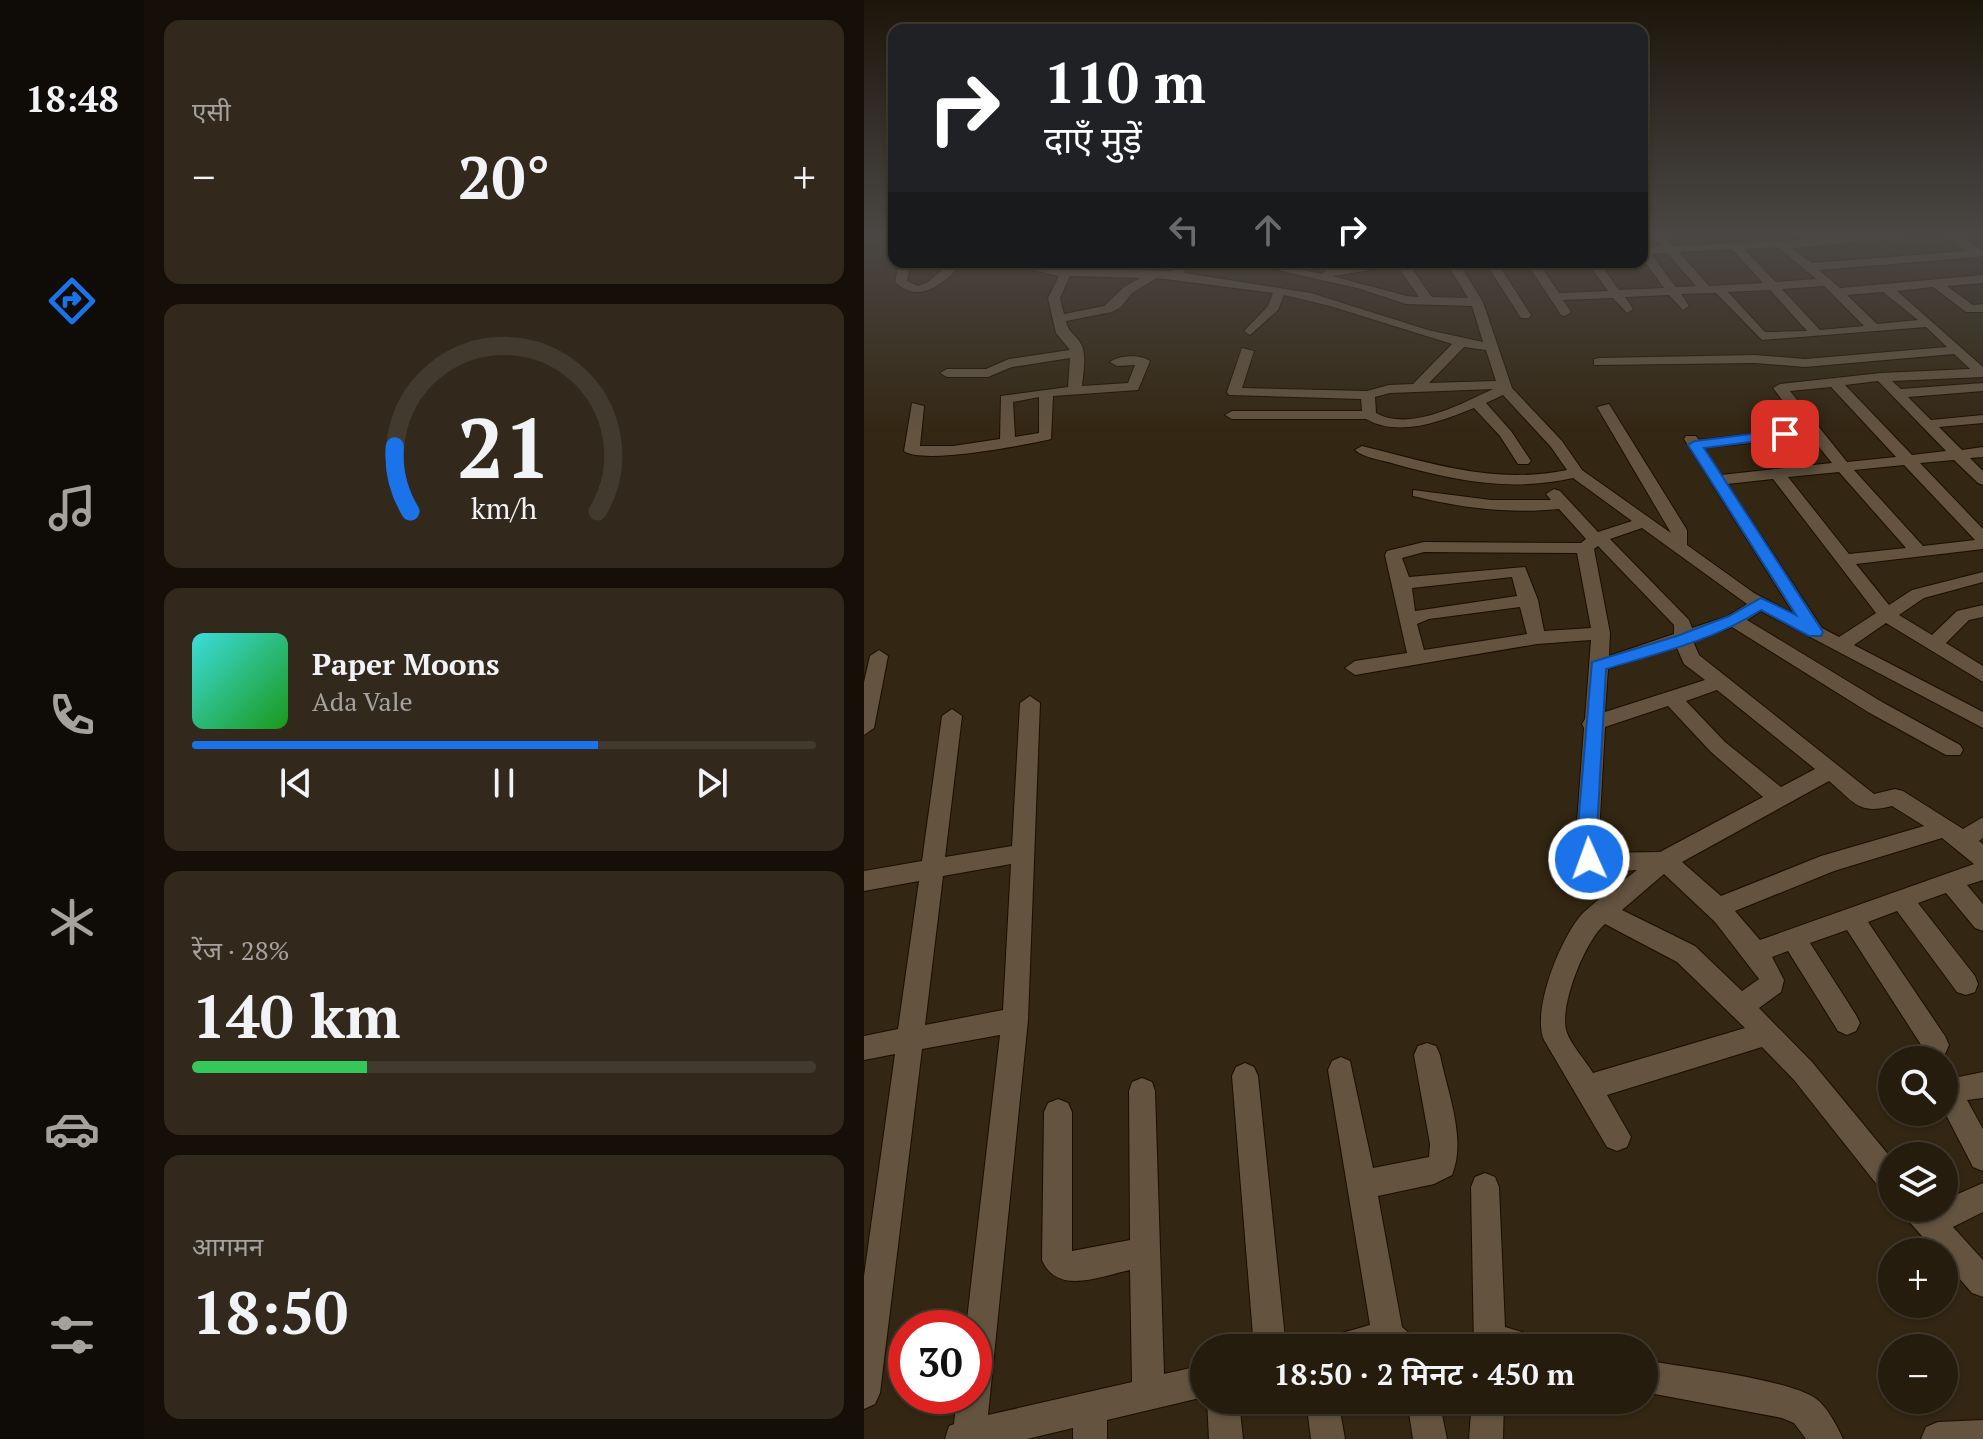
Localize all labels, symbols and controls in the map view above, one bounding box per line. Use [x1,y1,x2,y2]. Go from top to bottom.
text: 110 m [1044,45,1206,119]
icon: right [912,56,1016,160]
text: 18:48 [25,75,119,122]
text: एसी [192,94,231,128]
text: दाएँ मुड़ें [1044,116,1142,163]
text: 20° [458,137,550,216]
text: − [192,147,215,206]
text: + [793,147,816,206]
icon: left [1162,208,1206,252]
icon: ahead [1246,208,1290,252]
icon: right [1330,208,1374,252]
icon: directions [44,273,100,329]
text: 21 [457,391,551,501]
pin [1751,400,1819,468]
icon: arrive [1763,412,1807,456]
icon: music [44,480,100,536]
text: km/h [471,489,537,527]
text: Paper Moons [312,644,500,684]
text: Ada Vale [312,684,413,718]
icon: phone [44,687,100,743]
icon: previous [274,761,318,805]
icon: pause [482,761,526,805]
icon: next [690,761,734,805]
position arrow [1547,817,1631,901]
icon: climate [44,894,100,950]
text: रेंज · 28% [192,933,290,967]
text: 140 km [192,976,400,1055]
map controls [1878,1046,1958,1414]
button: search [1878,1046,1958,1126]
icon: car [44,1101,100,1157]
button: layers [1878,1142,1958,1222]
text: आगमन [192,1229,263,1263]
button: + [1878,1238,1958,1318]
text: 18:50 [192,1272,348,1351]
icon: filters [44,1307,100,1363]
speed limit sign: 30 [888,1310,992,1414]
button: − [1878,1334,1958,1414]
text: 18:50 · 2 मिनट · 450 m [1274,1354,1574,1394]

